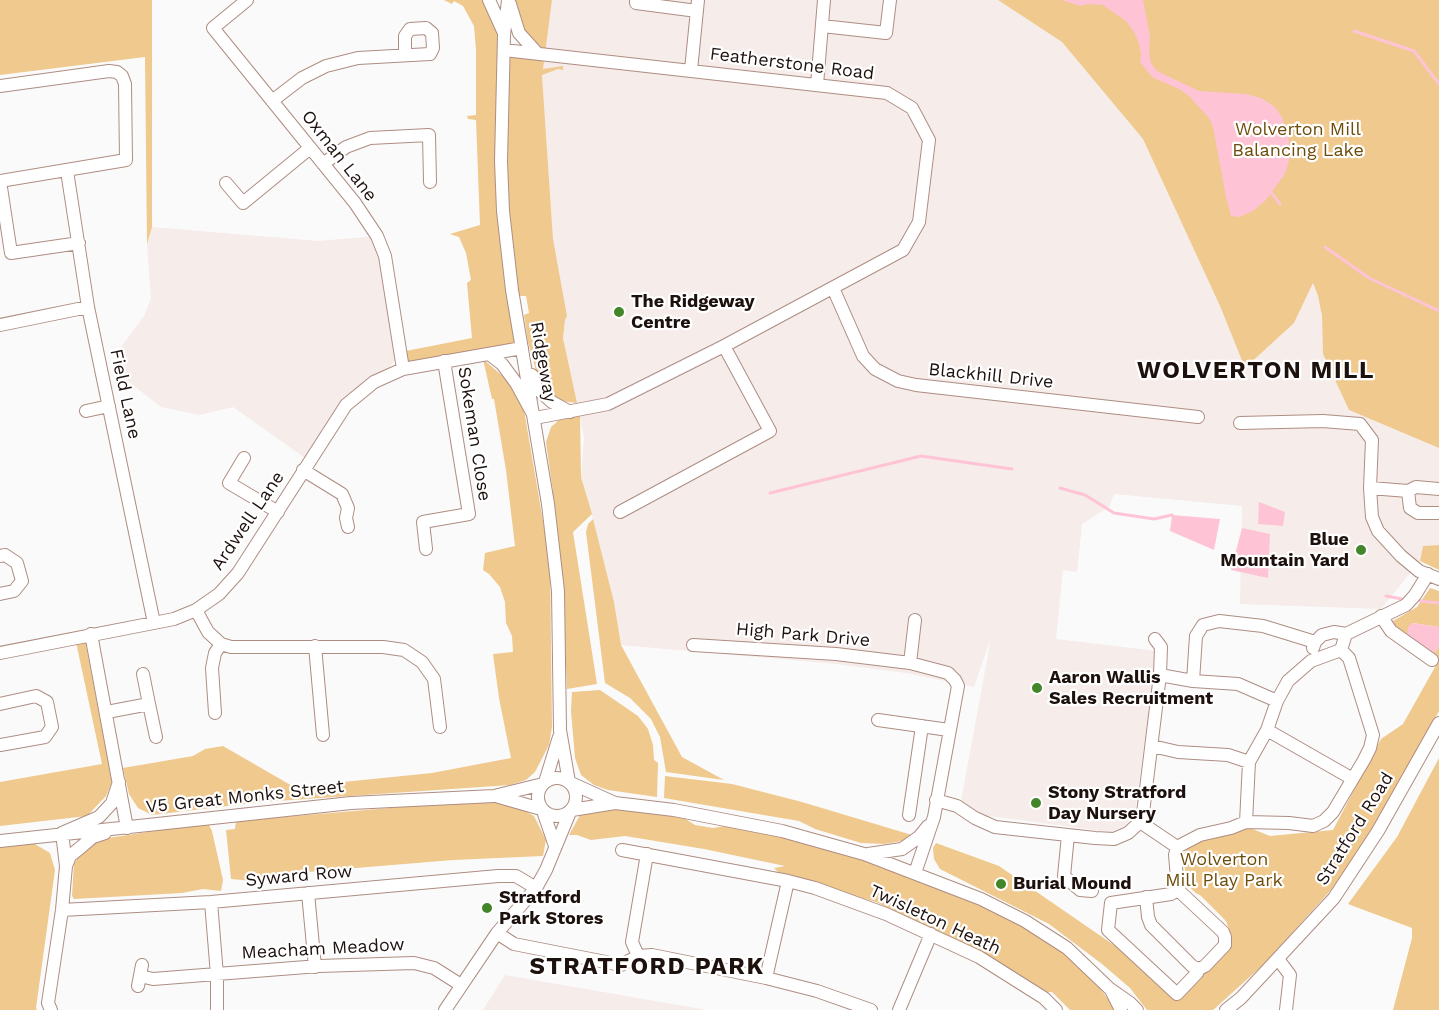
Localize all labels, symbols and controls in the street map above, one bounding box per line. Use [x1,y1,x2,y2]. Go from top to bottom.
street label: Featherstone Road [708,43,876,85]
street label: Oxman Lane [297,106,381,206]
park label: Wolverton Mill Balancing Lake [1232,119,1364,162]
place label: The Ridgeway Centre [631,291,755,334]
marker: The Ridgeway Centre [612,305,626,319]
street label: Ridgeway [525,320,561,404]
street label: Field Lane [105,347,145,441]
district label: WOLVERTON MILL [1137,357,1375,385]
street label: Blackhill Drive [927,359,1055,393]
street label: Sokeman Close [453,365,495,503]
street label: Ardwell Lane [207,467,289,575]
place label: Blue Mountain Yard [1220,529,1349,572]
marker: Blue Mountain Yard [1354,543,1368,557]
street label: High Park Drive [735,618,871,652]
place label: Aaron Wallis Sales Recruitment [1049,667,1213,710]
marker: Aaron Wallis Sales Recruitment [1030,681,1044,695]
street label: Stratford Road [1312,768,1398,890]
street label: V5 Great Monks Street [145,776,345,818]
place label: Stony Stratford Day Nursery [1048,782,1186,824]
marker: Stony Stratford Day Nursery [1029,796,1043,810]
park label: Wolverton Mill Play Park [1165,849,1283,892]
street label: Syward Row [245,861,353,891]
place label: Burial Mound [1013,873,1132,895]
marker: Burial Mound [994,877,1008,891]
street label: Twisleton Heath [866,880,1004,960]
place label: Stratford Park Stores [499,887,603,930]
marker: Stratford Park Stores [480,901,494,915]
street label: Meacham Meadow [241,934,405,964]
district label: STRATFORD PARK [529,953,765,981]

